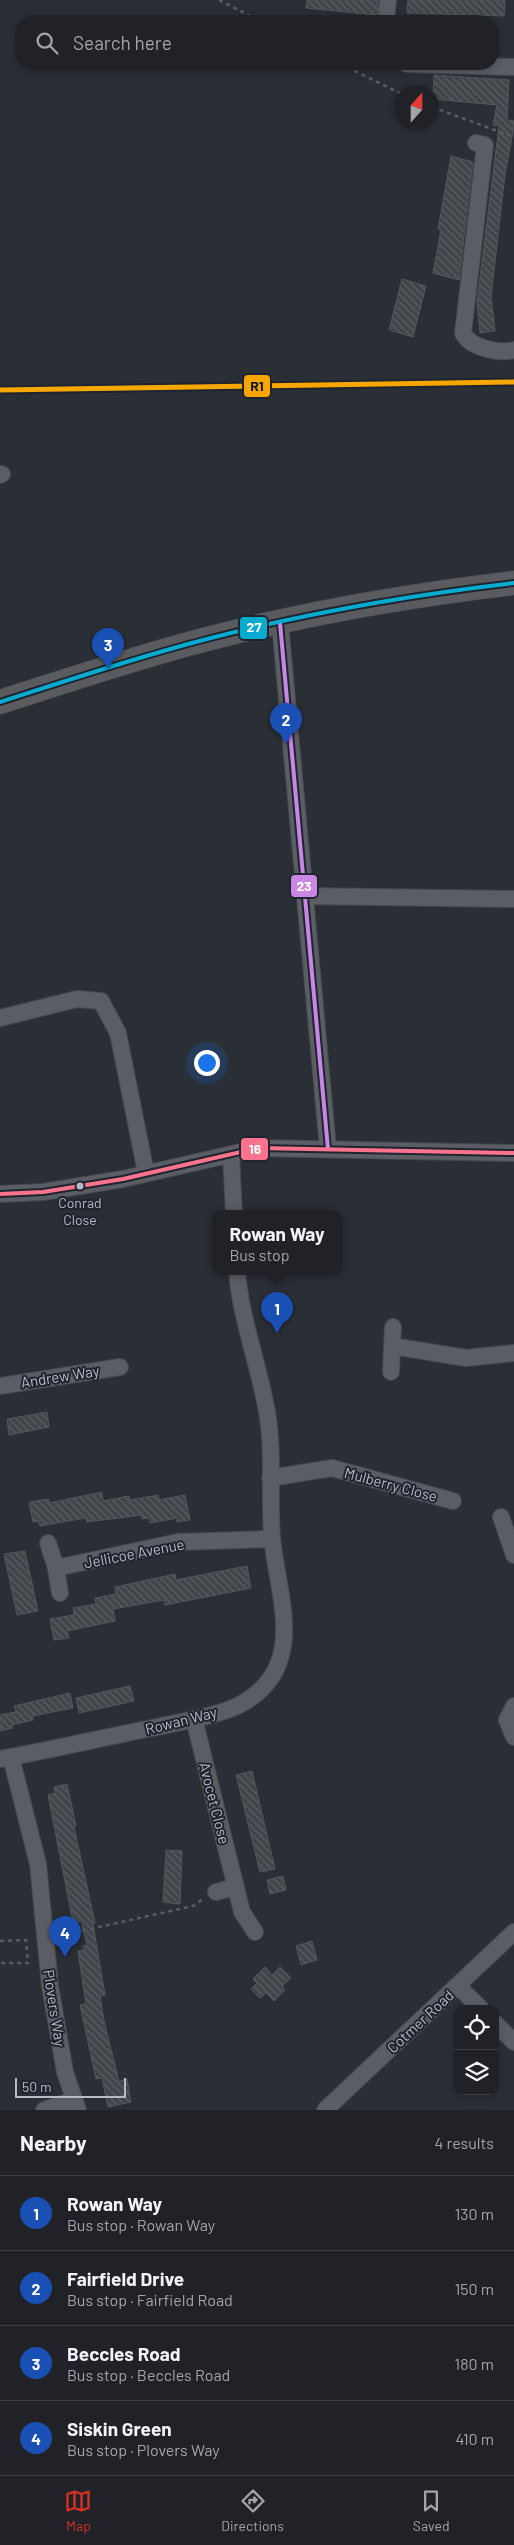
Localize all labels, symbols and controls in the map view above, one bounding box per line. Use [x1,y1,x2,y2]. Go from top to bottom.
search box [15,15,499,70]
icon: search [33,29,61,57]
text: Search here [73,31,172,54]
north arrow [394,85,439,130]
line badge: R1 [243,374,271,398]
text: R1 [250,377,264,394]
line badge: 27 [239,616,268,640]
text: 27 [247,618,261,635]
pin: 3 [92,628,124,669]
pin: 2 [270,703,302,744]
line badge: 23 [290,874,318,898]
text: 23 [296,877,312,894]
your location [194,1050,220,1076]
line badge: 16 [240,1137,269,1161]
text: 16 [249,1140,262,1157]
marker: Conrad Close [75,1181,85,1191]
place label: Conrad Close [58,1194,102,1228]
popup [212,1210,342,1275]
text: Rowan Way [229,1222,325,1245]
text: Bus stop [229,1245,290,1264]
pin: 1 [261,1292,293,1333]
street label: Andrew Way [19,1361,101,1391]
street label: Mulberry Close [343,1463,439,1505]
street label: Jellicoe Avenue [82,1534,186,1572]
street label: Rowan Way [143,1702,219,1738]
street label: Avocet Close [196,1760,234,1846]
pin: 4 [49,1916,81,1957]
street label: Plovers Way [40,1968,70,2048]
street label: Cotmer Road [383,1986,457,2056]
map controls [454,2005,499,2095]
button: locate [454,2005,499,2050]
button: layers [454,2050,499,2095]
scale bar [15,2075,126,2098]
text: 50 m [22,2078,51,2095]
text: Nearby [20,2130,86,2155]
text: 4 results [434,2133,494,2152]
text: Rowan Way [67,2192,162,2215]
text: 1 [33,2204,39,2223]
text: 130 m [455,2204,494,2223]
text: Bus stop · Rowan Way [67,2215,215,2234]
text: Fairfield Drive [67,2267,184,2290]
text: 2 [32,2279,40,2298]
text: 150 m [455,2279,494,2298]
text: Bus stop · Fairfield Road [67,2290,233,2309]
text: Beccles Road [67,2342,181,2365]
text: 3 [32,2354,40,2373]
text: 180 m [455,2354,494,2373]
text: Bus stop · Beccles Road [67,2365,230,2384]
text: Siskin Green [67,2417,172,2440]
text: 4 [31,2429,41,2448]
text: 410 m [456,2429,494,2448]
text: Bus stop · Plovers Way [67,2440,220,2459]
tab: Map [64,2487,92,2534]
tab: Directions [221,2487,284,2534]
tab: Saved [413,2487,450,2534]

